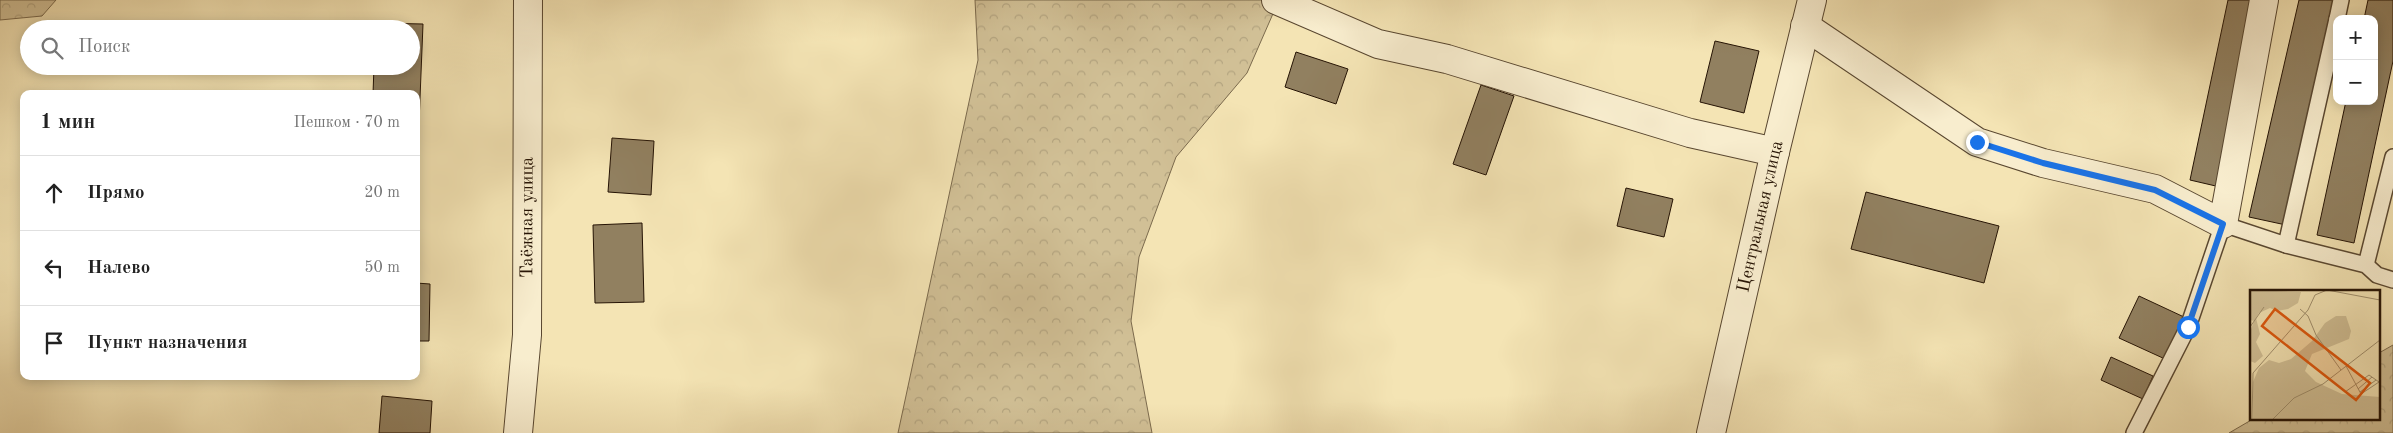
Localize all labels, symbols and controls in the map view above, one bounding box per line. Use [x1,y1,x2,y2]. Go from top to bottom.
map controls [2333,15,2378,105]
button: + [2333,15,2378,60]
search box [20,20,420,75]
icon: search [38,34,66,62]
text: Поиск [78,38,130,57]
button: − [2333,60,2378,105]
text: 1 мин [40,112,95,133]
text: Пешком · 70 m [293,115,400,131]
route end [1966,131,1989,154]
street label: Центральная улица [1734,139,1786,294]
street label: Таёжная улица [518,157,537,278]
icon: ahead [40,179,68,207]
text: Прямо [87,184,145,203]
text: 20 m [364,185,400,201]
icon: left [40,254,68,282]
text: Налево [87,259,150,278]
text: 50 m [364,260,400,276]
inset map [2250,290,2380,420]
route start [2177,316,2200,339]
icon: arrive [40,329,68,357]
text: Пункт назначения [87,334,247,353]

